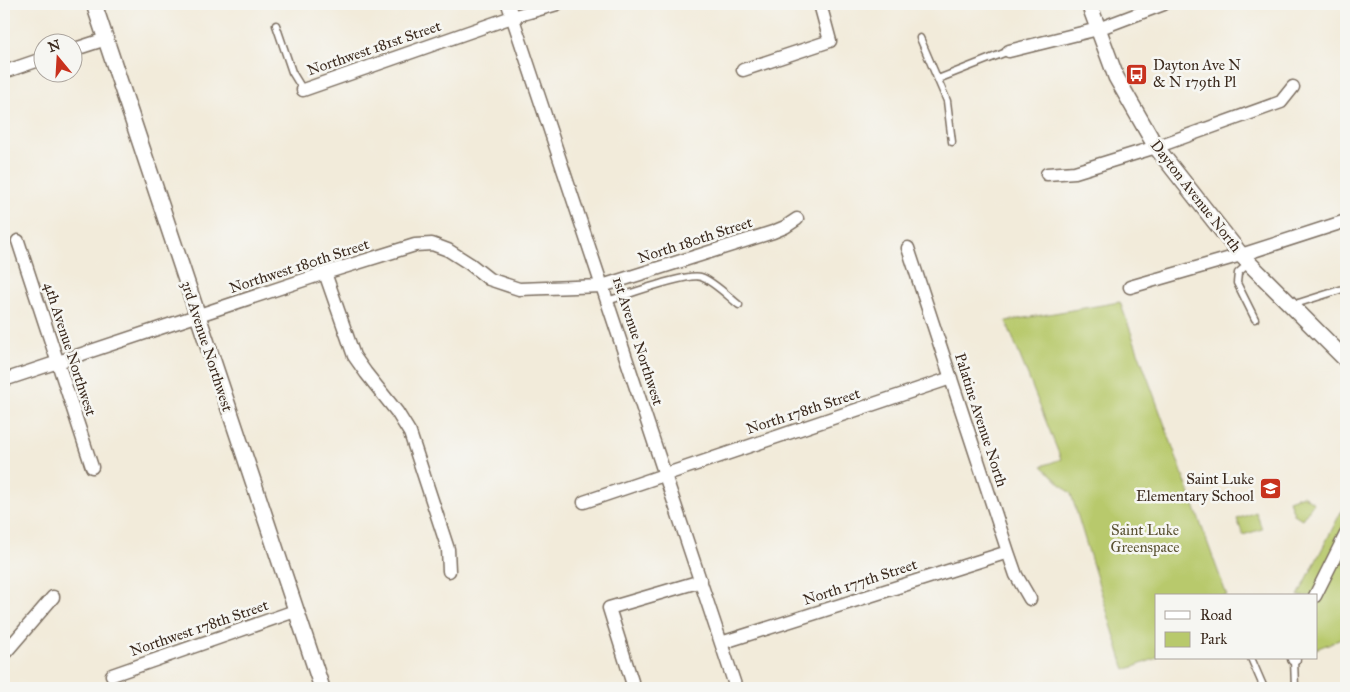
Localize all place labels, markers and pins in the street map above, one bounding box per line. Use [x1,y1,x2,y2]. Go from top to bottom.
place label: Dayton Ave N & N 179th Pl [1153,56,1241,91]
bus stop icon: Dayton Ave N & N 179th Pl [1125,62,1149,86]
place label: Saint Luke Elementary School [1136,470,1255,505]
school or university icon: Saint Luke Elementary School [1258,476,1282,500]

